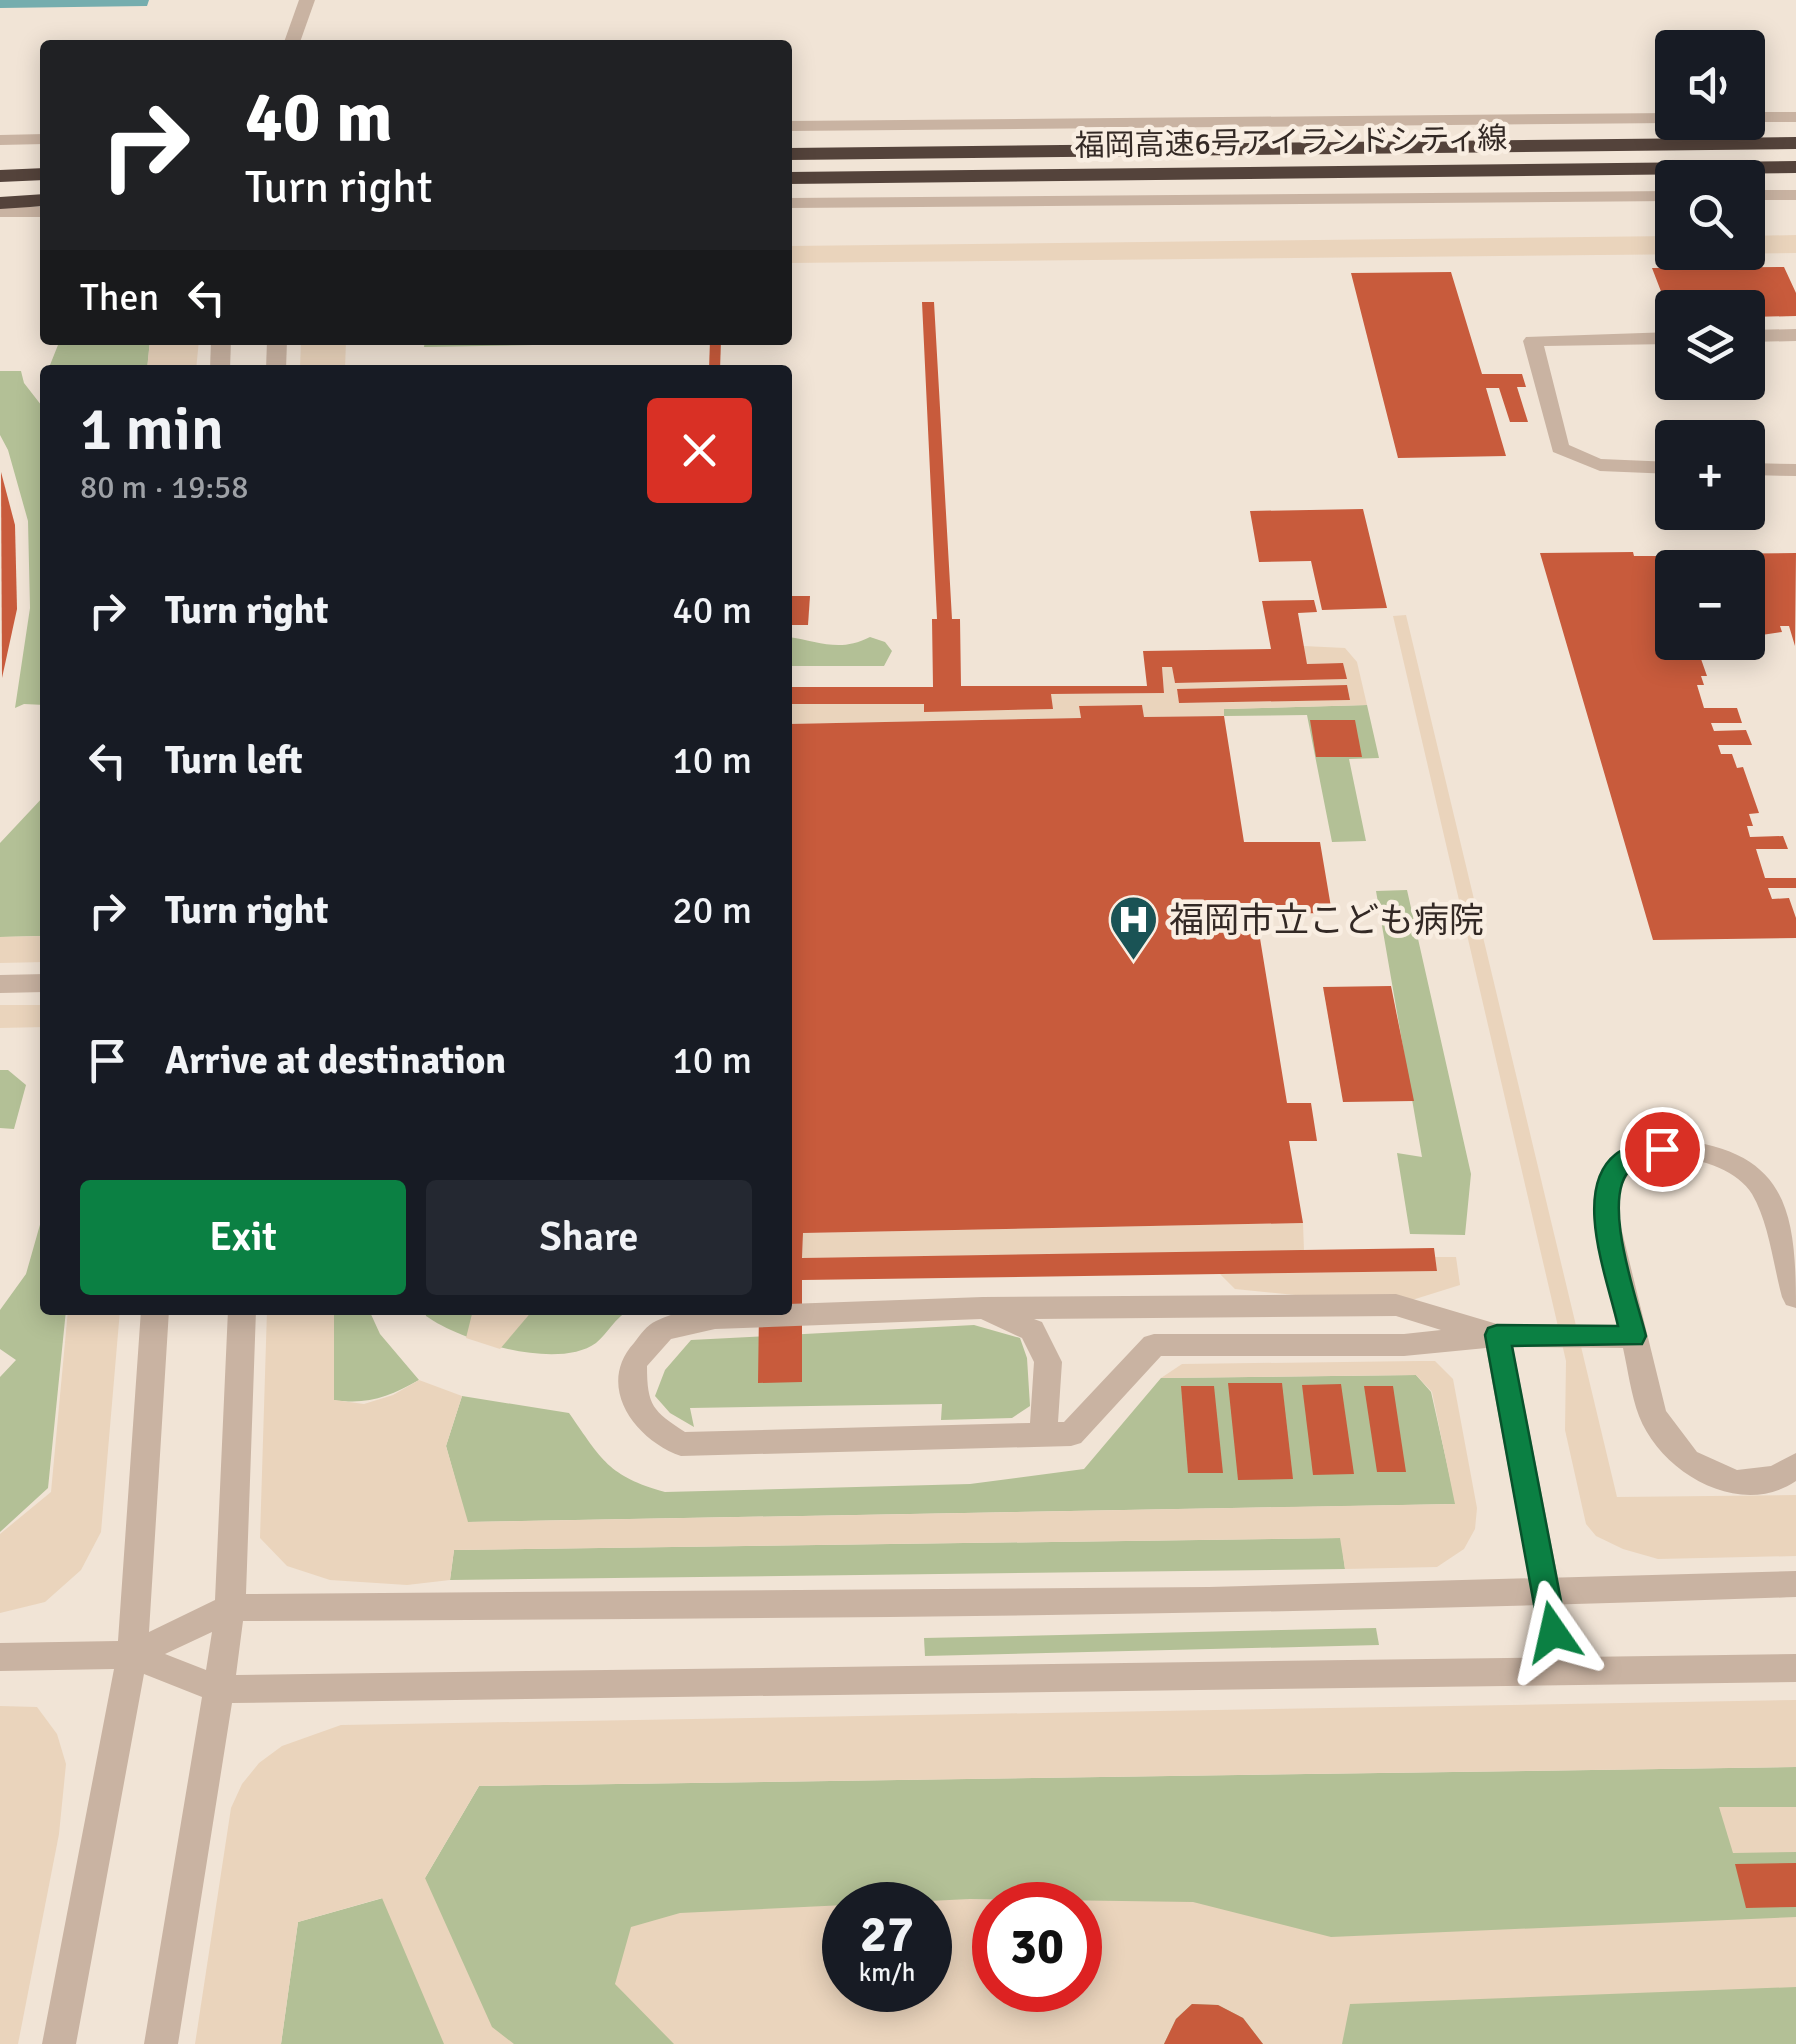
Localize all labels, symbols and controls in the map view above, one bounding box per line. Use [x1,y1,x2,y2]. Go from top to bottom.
map controls [1655,30,1765,660]
button: sound [1655,30,1765,140]
text: 40 m [245,74,393,160]
icon: right [80,80,210,210]
street label: 福岡高速6号アイランドシティ線 [1074,120,1508,165]
text: Turn right [245,160,433,215]
button: search [1655,160,1765,270]
icon: left [179,270,234,325]
text: Then [80,274,159,321]
button: layers [1655,290,1765,400]
text: 1 min [80,393,224,467]
button: close [647,398,752,503]
button: + [1655,420,1765,530]
text: 80 m · 19:58 [80,468,249,507]
button: − [1655,550,1765,660]
icon: right [80,583,135,638]
text: Turn right [165,587,329,634]
text: 40 m [672,587,752,634]
icon: left [80,733,135,788]
text: Turn left [165,737,303,784]
text: 10 m [672,737,752,784]
icon: right [80,883,135,938]
text: Turn right [165,887,329,934]
text: 20 m [672,887,752,934]
hospital icon: 福岡市立こども病院 [1108,894,1160,962]
place label: 福岡市立こども病院 [1169,899,1484,942]
icon: arrive [80,1033,135,1088]
text: Arrive at destination [165,1037,506,1084]
text: 10 m [672,1037,752,1084]
pin [1620,1107,1705,1192]
icon: arrive [1635,1122,1690,1177]
button: Exit [80,1180,406,1295]
button: Share [426,1180,752,1295]
position arrow [1501,1580,1605,1684]
speed limit sign: 30 [972,1882,1102,2012]
text: 27 [860,1904,914,1966]
text: km/h [859,1957,915,1988]

